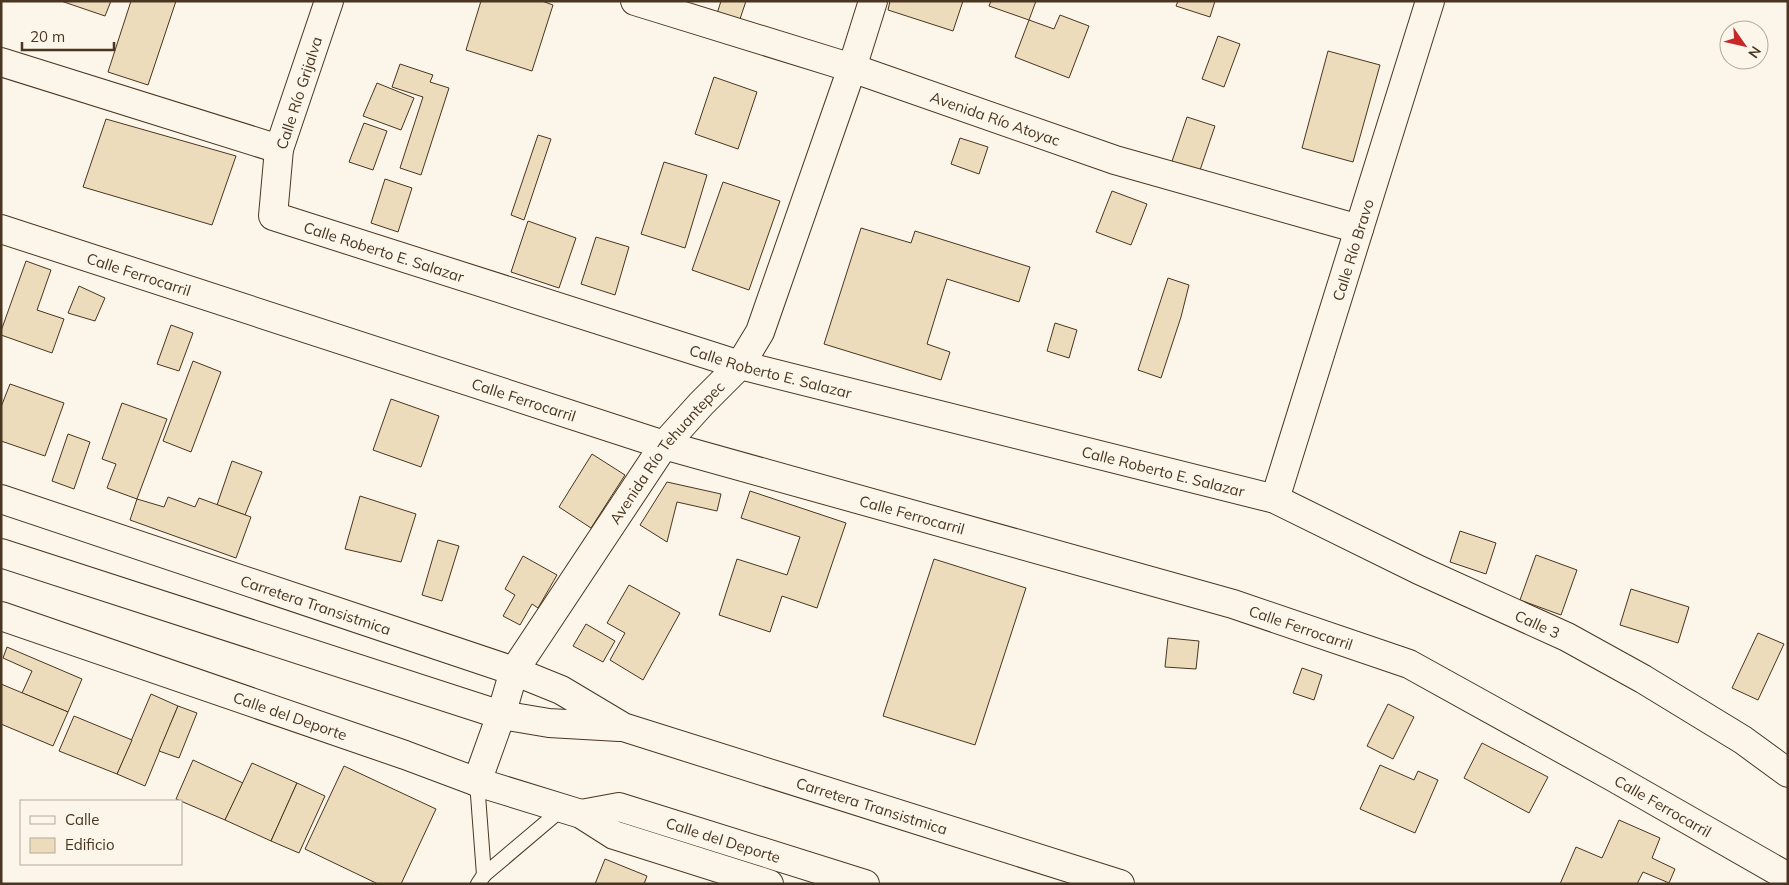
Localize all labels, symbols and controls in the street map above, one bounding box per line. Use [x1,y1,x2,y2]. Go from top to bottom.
scale bar [22,20,115,52]
north arrow [1719,20,1769,70]
text: 20 m [30,27,65,46]
street label: Calle Río Grijalva [272,34,326,152]
text: N [1744,43,1765,62]
street label: Avenida Río Atoyac [928,87,1063,150]
street label: Calle Río Bravo [1328,197,1377,303]
street label: Calle Roberto E. Salazar [301,217,467,286]
street label: Calle Ferrocarril [84,248,193,300]
street label: Calle Roberto E. Salazar [687,340,854,402]
street label: Calle Ferrocarril [469,374,578,425]
street label: Avenida Río Tehuantepec [605,377,728,527]
street label: Calle Roberto E. Salazar [1080,441,1247,501]
street label: Calle Ferrocarril [857,491,967,538]
street label: Carretera Transistmica [238,570,394,639]
street label: Calle Ferrocarril [1247,601,1355,654]
street label: Calle 3 [1512,605,1563,642]
street label: Calle del Deporte [231,687,350,744]
street label: Calle Ferrocarril [1611,771,1715,841]
street label: Carretera Transistmica [794,773,950,838]
legend [20,800,182,865]
text: Calle [65,810,99,829]
street label: Calle del Deporte [664,813,783,867]
text: Edificio [65,835,115,854]

